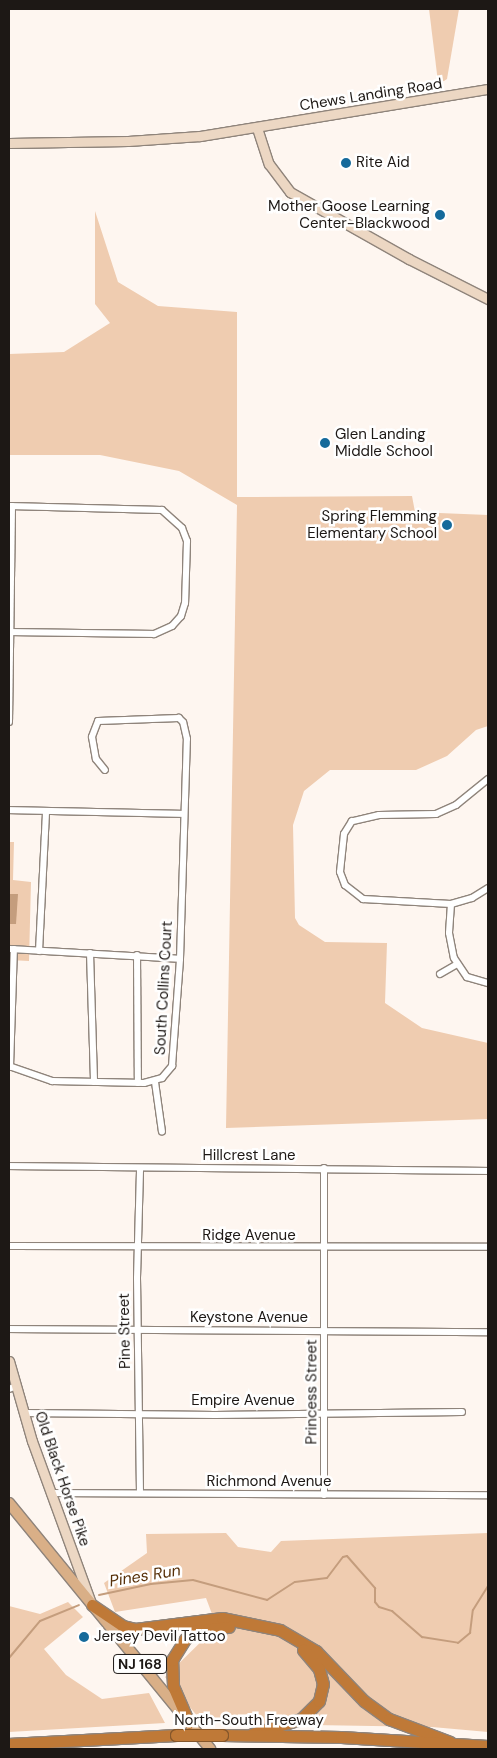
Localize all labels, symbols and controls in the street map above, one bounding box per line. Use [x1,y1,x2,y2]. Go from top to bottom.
street label: Chews Landing Road [298,75,444,115]
place label: Rite Aid [356,154,410,172]
marker: Rite Aid [340,157,352,169]
place label: Mother Goose Learning Center-Blackwood [268,197,430,232]
marker: Mother Goose Learning Center-Blackwood [434,209,446,221]
place label: Glen Landing Middle School [335,425,433,460]
marker: Glen Landing Middle School [319,437,331,449]
place label: Spring Flemming Elementary School [307,507,437,542]
marker: Spring Flemming Elementary School [441,519,453,531]
street label: South Collins Court [151,920,177,1056]
street label: Hillcrest Lane [202,1147,296,1165]
street label: Ridge Avenue [202,1227,296,1245]
street label: Pine Street [115,1293,135,1369]
street label: Keystone Avenue [190,1309,308,1327]
street label: Princess Street [303,1339,321,1445]
street label: Empire Avenue [191,1392,295,1410]
street label: Old Black Horse Pike [30,1409,94,1549]
street label: Richmond Avenue [207,1473,331,1491]
water label: Pines Run [108,1561,182,1591]
place label: Jersey Devil Tattoo [94,1628,226,1646]
marker: Jersey Devil Tattoo [78,1631,90,1643]
road number: NJ 168 [112,1652,168,1676]
street label: North-South Freeway [174,1712,324,1730]

